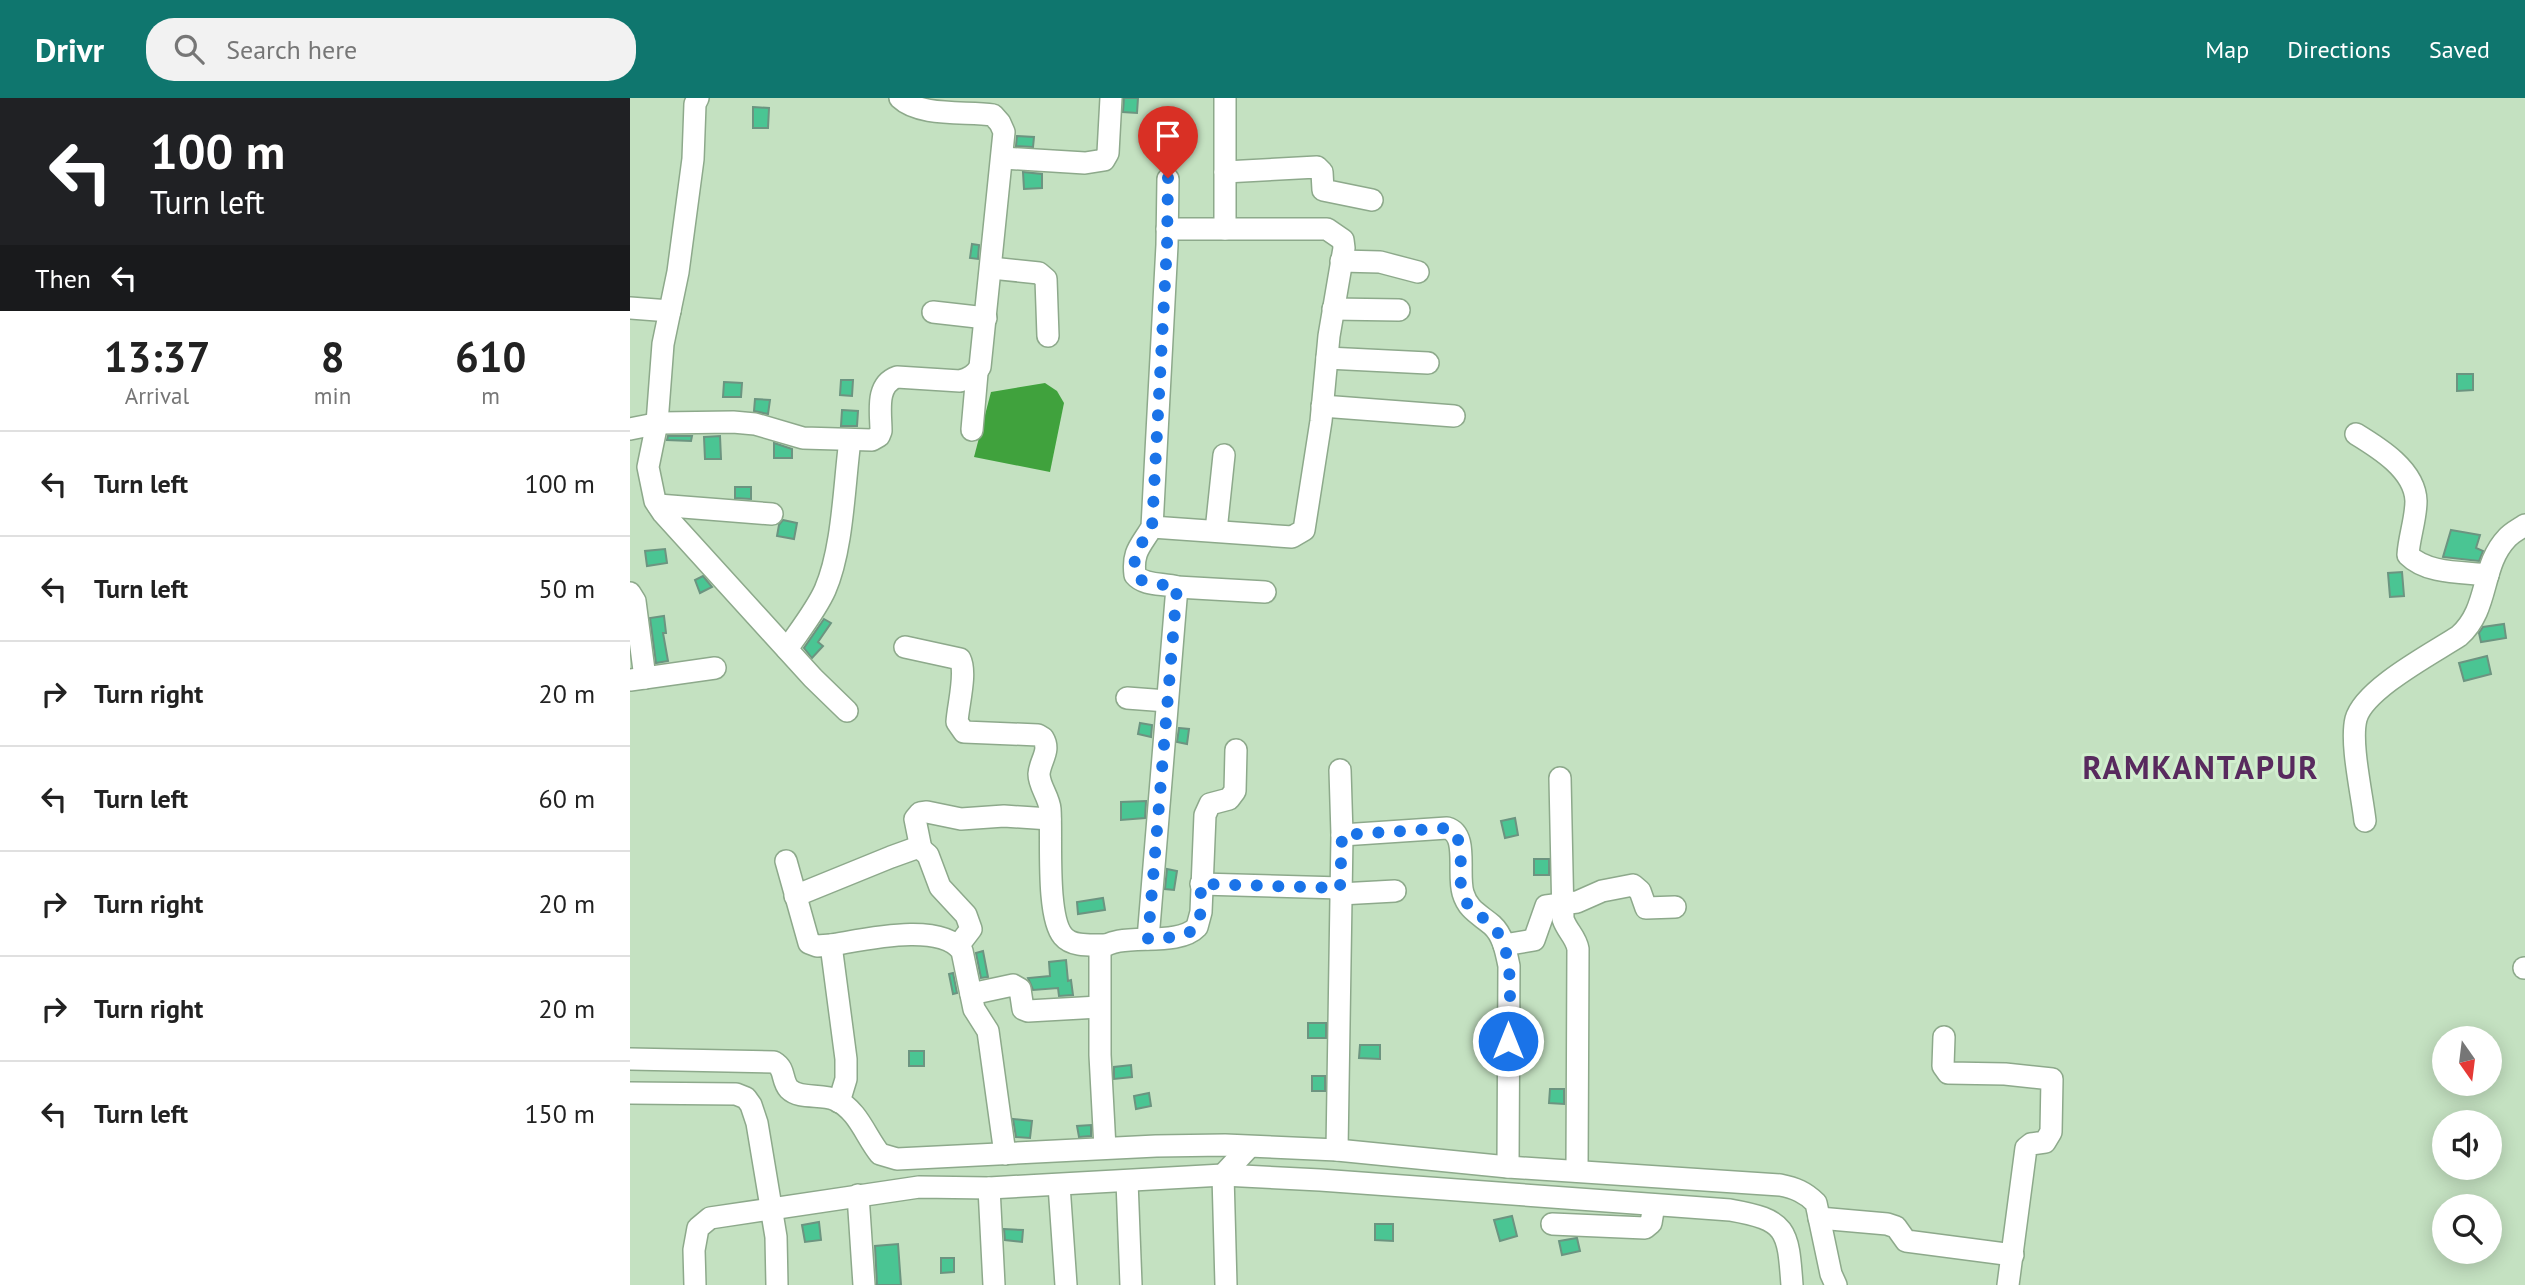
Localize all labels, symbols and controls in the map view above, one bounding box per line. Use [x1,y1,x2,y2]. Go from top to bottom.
search box [146,18,636,81]
text: Drivr [35,28,104,71]
icon: search [170,30,208,68]
text: Search here [226,33,357,66]
text: Map [2205,34,2249,65]
text: Directions [2287,34,2391,65]
text: Saved [2429,34,2490,65]
pin [1138,106,1198,178]
icon: arrive [1149,117,1187,155]
text: 100 m [150,119,285,183]
icon: left [35,126,126,217]
text: Turn left [150,181,265,223]
icon: left [105,259,143,297]
text: Then [35,262,91,295]
text: 13:37 [104,329,210,384]
text: 8 [321,329,344,384]
text: 610 [455,329,526,384]
text: Arrival [125,381,189,410]
text: min [314,381,351,410]
text: m [481,381,500,410]
icon: left [35,465,73,503]
text: Turn left [94,467,188,500]
text: 100 m [524,467,595,500]
icon: left [35,570,73,608]
text: Turn left [94,572,188,605]
text: 50 m [539,572,595,605]
icon: right [35,675,73,713]
text: Turn right [94,677,203,710]
text: 20 m [539,677,595,710]
district label: RAMKANTAPUR [2083,746,2319,788]
icon: left [35,780,73,818]
text: Turn left [94,782,188,815]
text: 60 m [539,782,595,815]
icon: right [35,885,73,923]
text: Turn right [94,887,203,920]
text: 20 m [539,887,595,920]
icon: right [35,990,73,1028]
text: Turn right [94,992,203,1025]
text: 20 m [539,992,595,1025]
position arrow [1471,1004,1545,1078]
north arrow [2432,1026,2502,1096]
map controls [2432,1026,2502,1264]
icon: left [35,1095,73,1133]
text: Turn left [94,1097,188,1130]
text: 150 m [524,1097,595,1130]
button: sound [2432,1110,2502,1180]
button: search [2432,1194,2502,1264]

